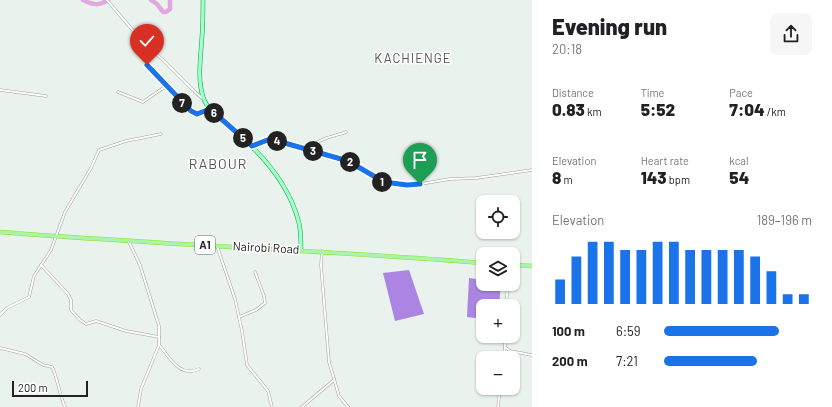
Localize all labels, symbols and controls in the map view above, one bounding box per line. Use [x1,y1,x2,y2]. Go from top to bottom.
text: Evening run [552,13,667,39]
button: share [770,13,812,55]
pin [130,24,164,65]
icon: check [136,30,158,52]
text: 20:18 [552,41,582,57]
district label: KACHIENGE [374,50,452,66]
text: Distance [552,86,594,99]
text: Time [641,86,664,99]
text: Pace [729,86,753,99]
pin: 7 [172,93,192,113]
text: 7 [179,96,185,109]
text: 0.83 [552,99,585,119]
text: 5:52 [641,99,675,119]
text: 7:04 [729,99,765,119]
pin: 6 [204,103,224,123]
text: km [585,105,602,118]
text: /km [765,105,786,118]
text: 6 [211,106,217,119]
pin: 5 [233,128,253,148]
text: 5 [240,131,246,144]
pin: 4 [267,131,287,151]
text: 4 [274,134,280,147]
pin: 3 [303,141,323,161]
pin [403,143,437,184]
text: 3 [310,144,316,157]
icon: arrive [409,149,431,171]
pin: 2 [340,152,360,172]
text: Elevation [552,154,596,167]
text: Heart rate [641,154,689,167]
text: kcal [729,154,749,167]
district label: RABOUR [189,155,247,172]
text: 2 [347,155,353,168]
text: 8 [552,167,561,187]
text: 143 [641,167,667,187]
text: 54 [729,167,749,187]
pin: 1 [372,172,392,192]
text: m [561,173,573,186]
text: bpm [667,173,690,186]
text: 1 [380,175,384,188]
map controls [476,195,520,395]
button: locate [476,195,520,239]
text: Elevation [552,212,604,228]
text: 189–196 m [757,212,812,228]
road number: A1 [195,236,215,254]
street label: Nairobi Road [232,238,300,256]
button: layers [476,247,520,291]
button: + [476,299,520,343]
text: 100 m [552,323,585,339]
text: 6:59 [616,323,641,339]
button: − [476,351,520,395]
text: 200 m [552,353,588,369]
text: 7:21 [616,353,638,369]
scale bar [12,379,88,398]
text: 200 m [18,381,48,394]

